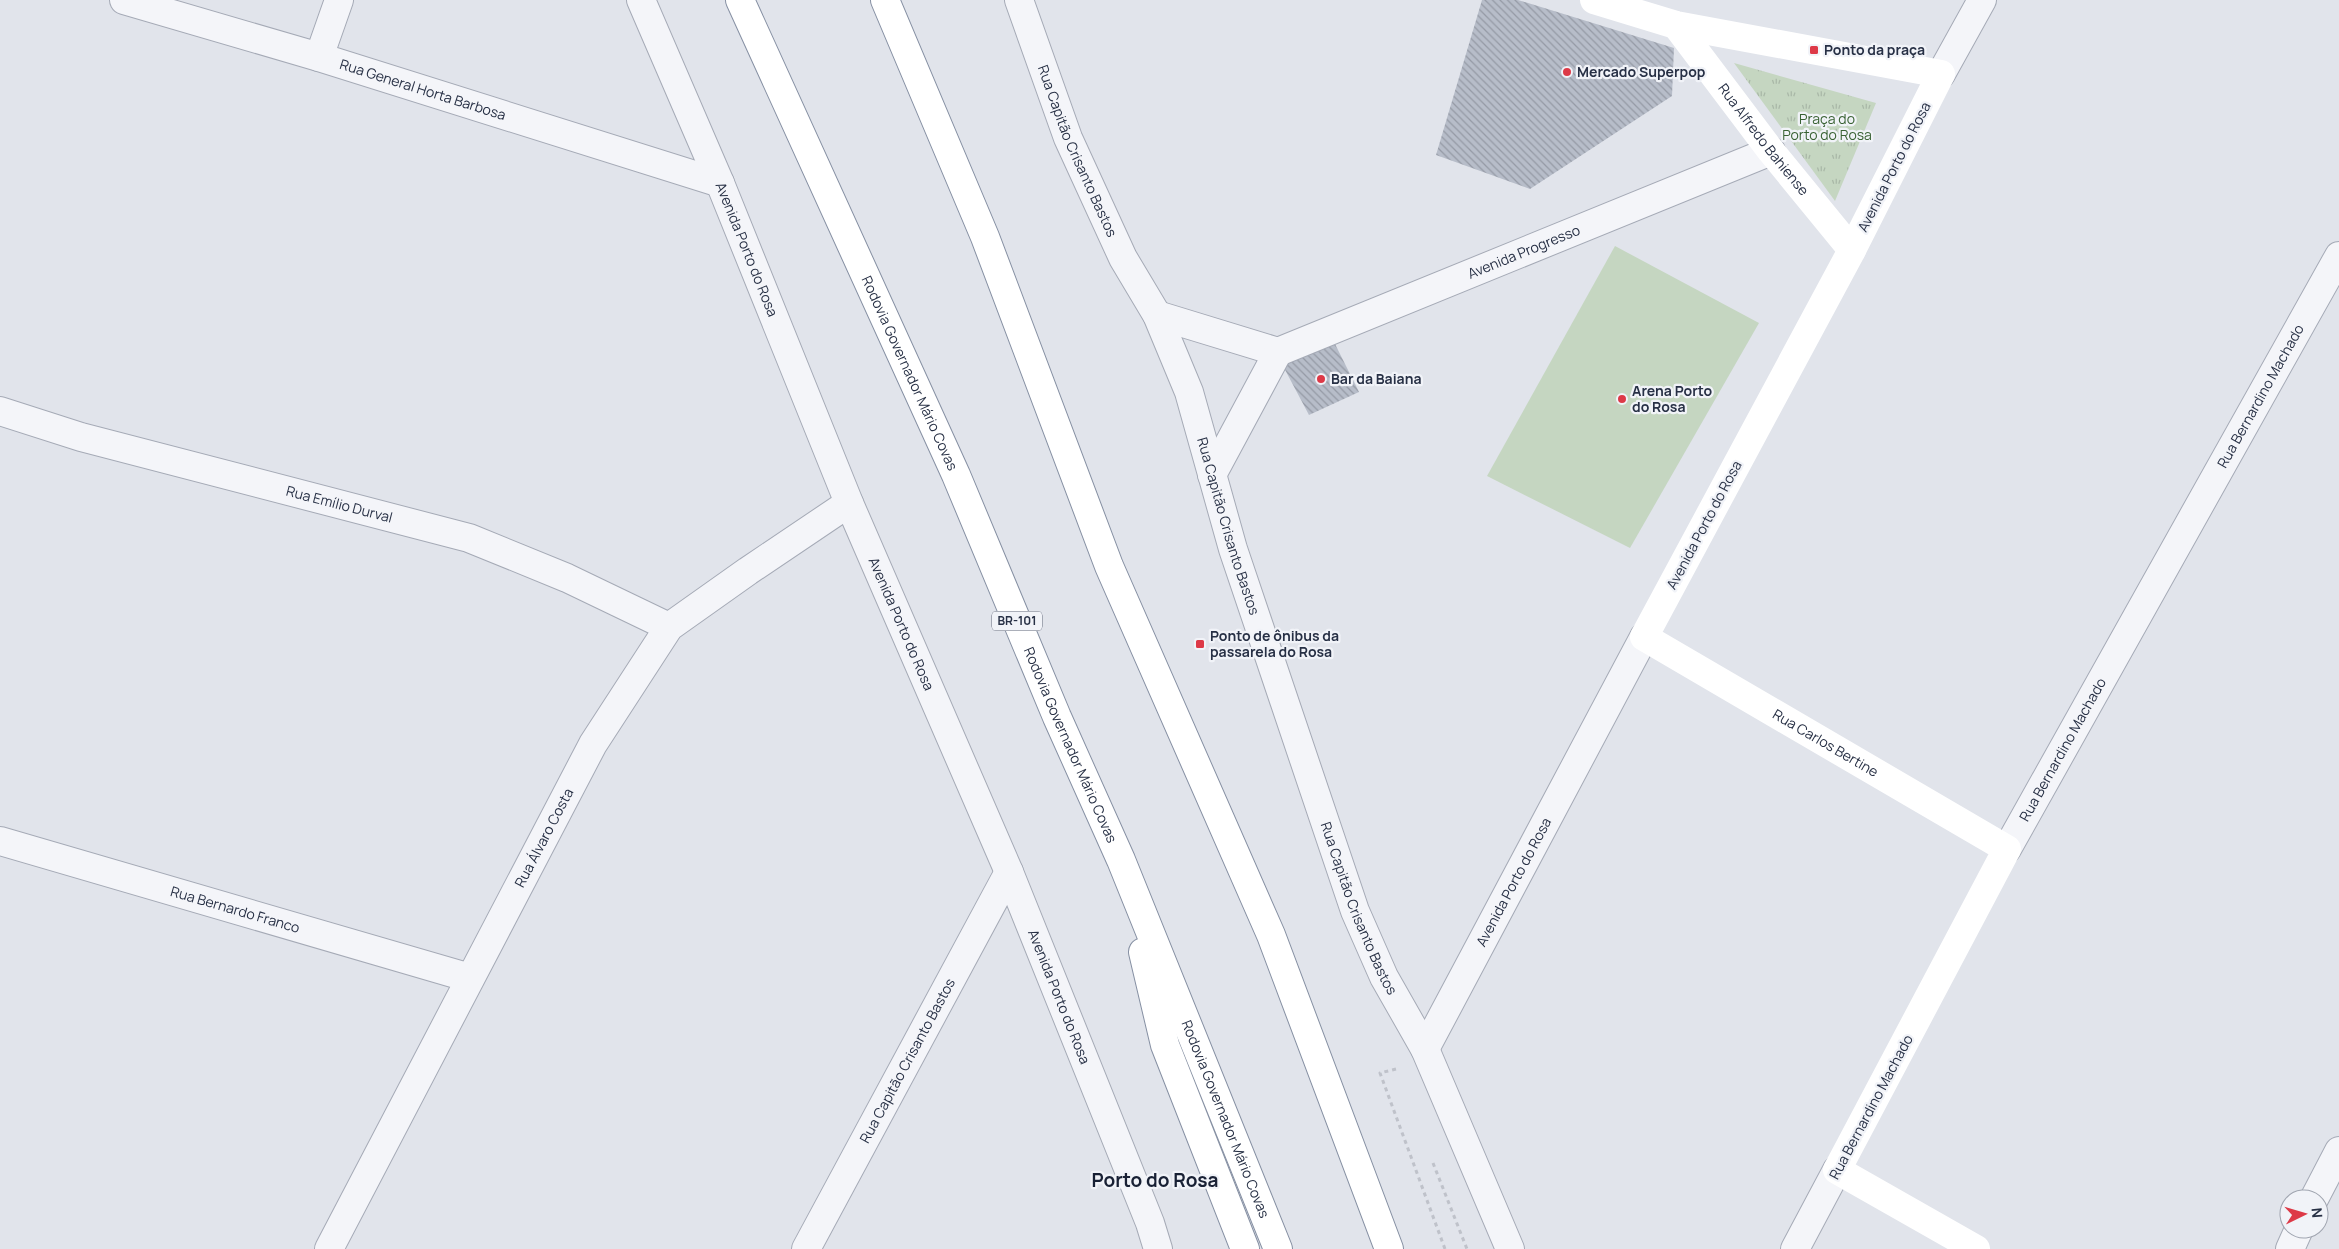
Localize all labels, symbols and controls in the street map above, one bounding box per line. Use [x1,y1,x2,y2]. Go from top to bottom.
place label: Ponto da praça [1824,40,1925,59]
marker: Ponto da praça [1808,44,1820,56]
street label: Rua General Horta Barbosa [338,54,508,124]
street label: Rua Capitão Crisanto Bastos [1034,62,1122,240]
place label: Mercado Superpop [1577,62,1706,81]
marker: Mercado Superpop [1561,66,1573,78]
street label: Rua Alfredo Bahiense [1714,79,1813,199]
street label: Avenida Porto do Rosa [1853,99,1935,235]
park label: Praça do Porto do Rosa [1782,109,1872,144]
street label: Avenida Porto do Rosa [712,179,783,319]
street label: Avenida Progresso [1465,220,1583,283]
street label: Rodovia Governador Mário Covas [858,273,963,473]
street label: Rua Bernardino Machado [2212,321,2308,471]
place label: Bar da Baiana [1331,369,1422,388]
marker: Bar da Baiana [1315,373,1327,385]
place label: Arena Porto do Rosa [1632,381,1712,416]
marker: Arena Porto do Rosa [1616,393,1628,405]
street label: Rua Capitão Crisanto Bastos [1193,435,1265,617]
street label: Avenida Porto do Rosa [1662,457,1746,592]
street label: Rua Emílio Durval [284,481,395,527]
street label: Avenida Porto do Rosa [865,554,939,693]
road number: BR-101 [992,612,1042,630]
place label: Ponto de ônibus da passarela do Rosa [1210,626,1339,661]
marker: Ponto de ônibus da passarela do Rosa [1194,638,1206,650]
street label: Rodovia Governador Mário Covas [1020,644,1122,846]
street label: Rua Bernardino Machado [2014,674,2110,824]
street label: Rua Carlos Bertine [1769,704,1882,781]
street label: Rua Álvaro Costa [510,785,577,890]
street label: Avenida Porto do Rosa [1471,814,1555,950]
street label: Rua Capitão Crisanto Bastos [1317,819,1402,998]
street label: Rua Bernardo Franco [168,881,302,937]
street label: Avenida Porto do Rosa [1024,927,1095,1067]
street label: Rua Capitão Crisanto Bastos [855,975,959,1146]
street label: Rodovia Governador Mário Covas [1178,1017,1274,1221]
street label: Rua Bernardino Machado [1824,1031,1917,1182]
district label: Porto do Rosa [1091,1167,1219,1193]
north arrow [2279,1189,2329,1239]
text: N [2308,1207,2327,1219]

